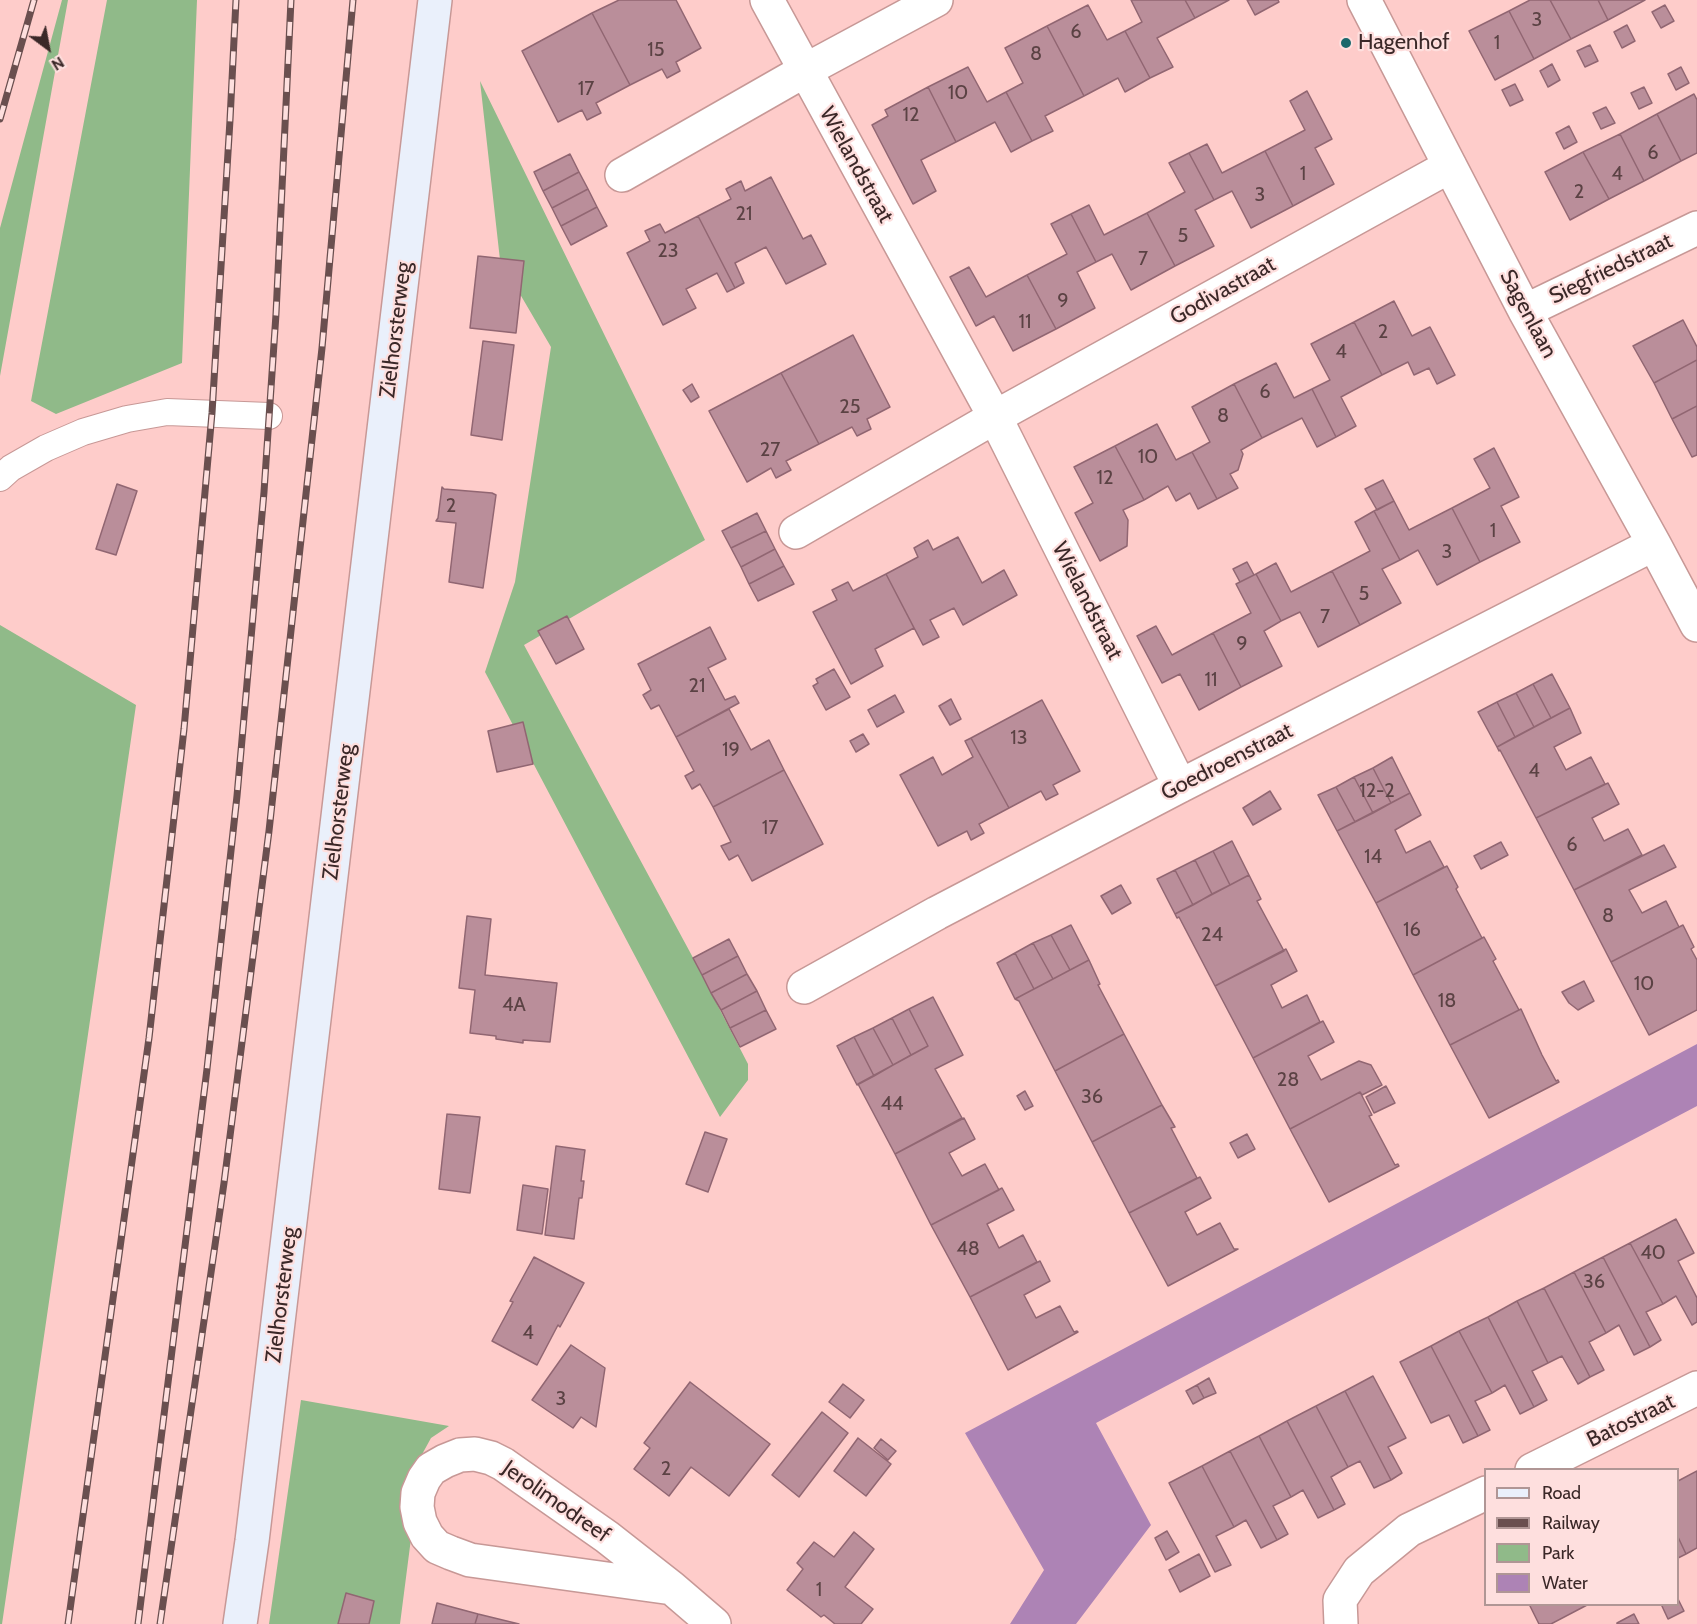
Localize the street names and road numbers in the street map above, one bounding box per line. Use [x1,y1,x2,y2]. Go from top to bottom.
street label: Wielandstraat [813,102,899,228]
street label: Siegfriedstraat [1545,228,1677,310]
street label: Godivastraat [1166,251,1280,331]
street label: Zielhorsterweg [375,261,417,399]
street label: Sagenlaan [1494,265,1562,363]
street label: Wielandstraat [1046,538,1128,664]
street label: Goedroenstraat [1157,718,1297,806]
street label: Zielhorsterweg [318,743,360,881]
street label: Zielhorsterweg [261,1226,303,1364]
street label: Batostraat [1583,1388,1679,1454]
street label: Jerolimodreef [497,1455,615,1549]

